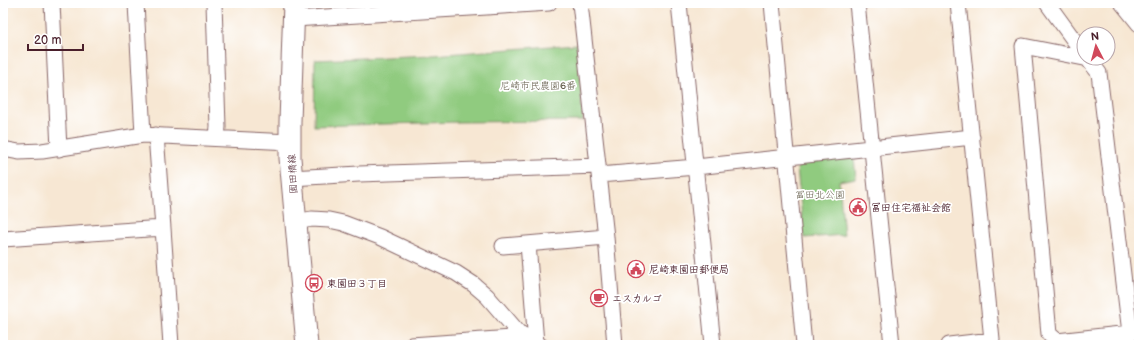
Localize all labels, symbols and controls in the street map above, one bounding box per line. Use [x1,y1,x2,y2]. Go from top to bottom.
scale bar [28,26,83,52]
north arrow [1076,26,1116,66]
text: N [1090,30,1100,43]
text: 20 m [34,33,61,48]
park label: 尼崎市民農園6番 [500,80,576,92]
street label: 園田橋線 [286,154,300,194]
park label: 冨田北公園 [795,189,845,201]
public building icon: 冨田住宅福祉会館 [848,197,868,217]
place label: 冨田住宅福祉会館 [871,202,951,214]
public building icon: 尼崎東園田郵便局 [626,259,646,279]
place label: 尼崎東園田郵便局 [649,264,729,276]
bus stop icon: 東園田３丁目 [304,273,324,293]
place label: 東園田３丁目 [327,278,387,290]
cafe icon: エスカルゴ [589,288,609,308]
place label: エスカルゴ [612,293,662,305]

